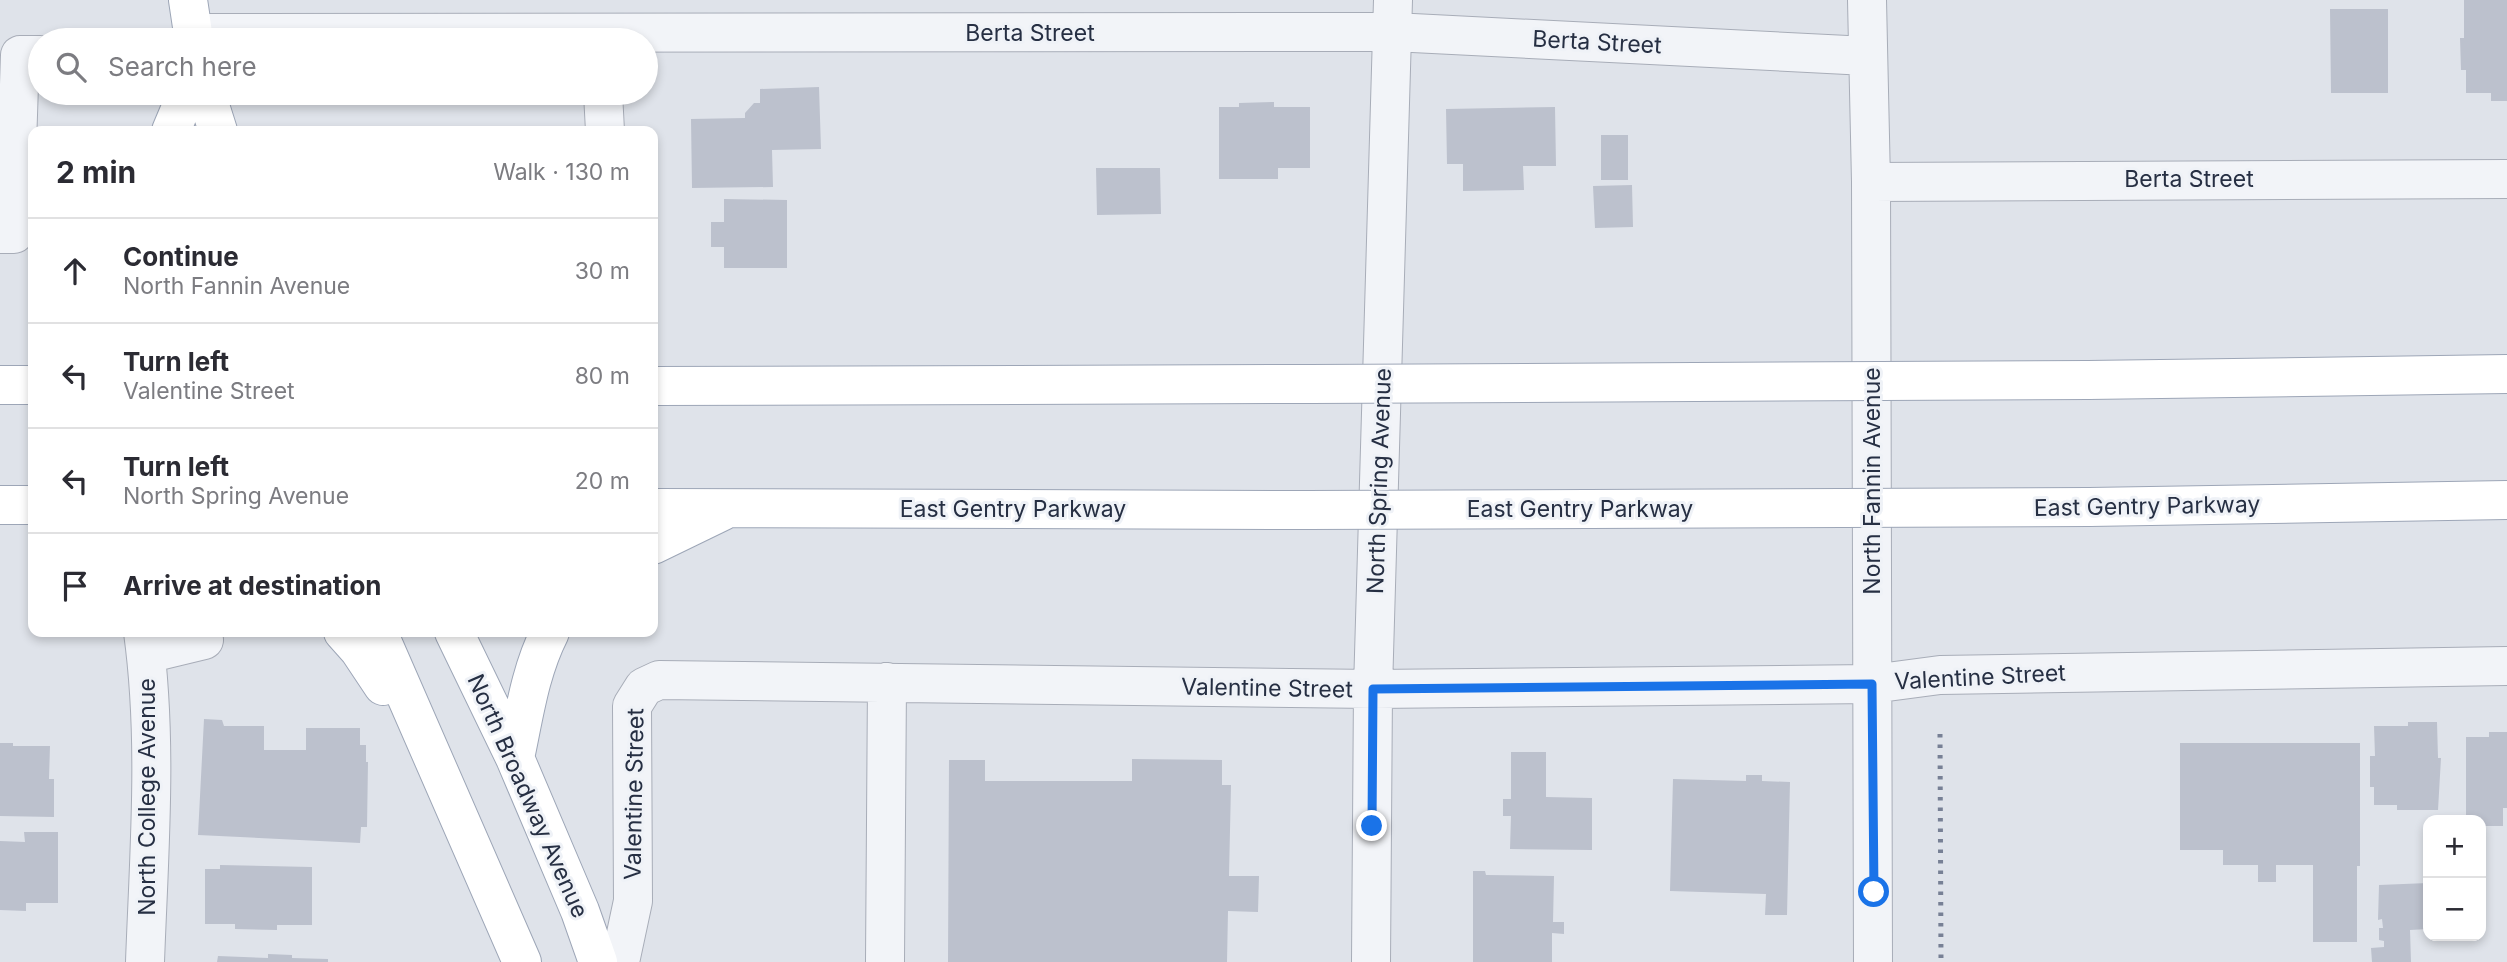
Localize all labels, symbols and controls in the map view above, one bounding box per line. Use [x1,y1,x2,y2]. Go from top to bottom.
street label: Berta Street [965,19,1095,47]
street label: Berta Street [1532,25,1663,59]
search box [28,28,658,105]
icon: search [52,48,90,86]
text: Search here [108,51,257,82]
text: 2 min [56,154,136,190]
text: Walk · 130 m [493,158,630,186]
street label: Berta Street [2124,165,2254,193]
text: Continue [123,241,239,272]
icon: ahead [56,252,94,290]
text: 30 m [575,257,630,285]
text: North Fannin Avenue [123,272,350,300]
text: Turn left [123,346,229,377]
icon: left [56,357,94,395]
text: 80 m [575,362,630,390]
street label: North Fannin Avenue [1858,367,1886,595]
street label: North Spring Avenue [1361,368,1397,594]
text: Valentine Street [123,377,295,405]
text: Turn left [123,451,229,482]
icon: left [56,462,94,500]
text: 20 m [575,467,630,495]
text: North Spring Avenue [123,482,349,510]
street label: East Gentry Parkway [2033,490,2261,522]
street label: East Gentry Parkway [900,495,1126,523]
street label: East Gentry Parkway [1467,495,1693,523]
icon: arrive [56,567,94,605]
text: Arrive at destination [123,570,382,601]
street label: Valentine Street [1894,659,2067,695]
street label: North Broadway Avenue [462,670,594,922]
street label: Valentine Street [1181,673,1354,704]
street label: North College Avenue [133,678,161,916]
street label: Valentine Street [619,707,650,880]
route end [1356,810,1387,841]
map controls [2423,815,2486,941]
button: + [2423,815,2486,878]
route start [1858,876,1889,907]
button: − [2423,878,2486,941]

